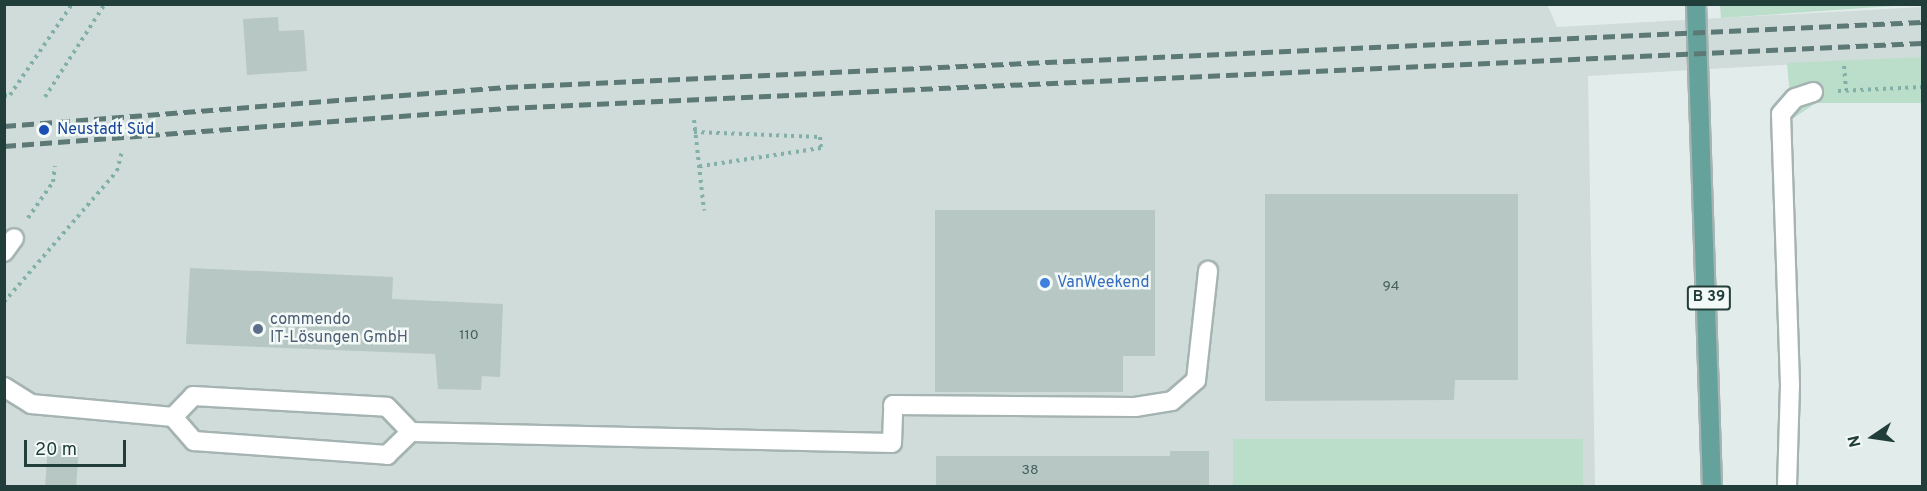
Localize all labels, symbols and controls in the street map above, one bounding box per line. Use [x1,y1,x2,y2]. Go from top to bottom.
place label: Neustadt Süd [57,120,154,140]
marker: Neustadt Süd [35,121,53,139]
place label: VanWeekend [1057,273,1149,293]
marker: VanWeekend [1038,276,1052,290]
house number: 94 [1382,279,1400,295]
road number: B 39 [1686,286,1732,310]
place label: commendo IT-Lösungen GmbH [270,310,408,348]
marker: commendo IT-Lösungen GmbH [251,322,265,336]
house number: 110 [459,328,479,344]
north arrow [1843,407,1903,467]
scale bar [27,428,129,466]
text: N [1844,433,1866,449]
text: 20 m [35,439,77,462]
house number: 38 [1022,463,1038,479]

